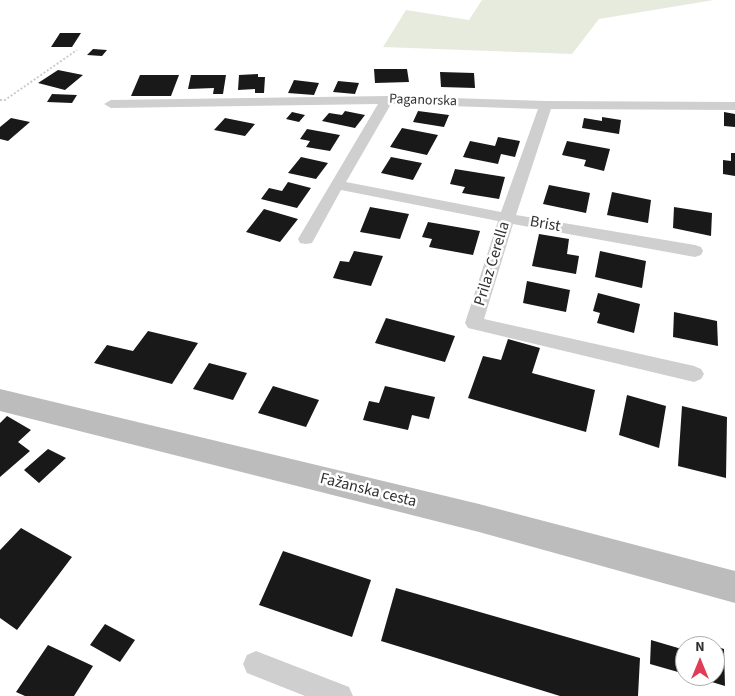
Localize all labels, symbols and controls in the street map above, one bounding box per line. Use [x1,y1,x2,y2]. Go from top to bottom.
street label: Paganorska [389,91,457,111]
street label: Brist [528,213,562,237]
street label: Prilaz Cerella [471,219,515,309]
street label: Fažanska cesta [318,470,418,512]
north arrow [675,636,725,686]
text: N [695,637,705,657]

